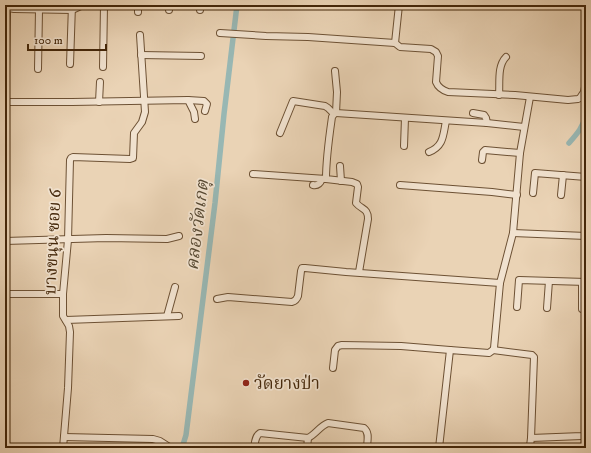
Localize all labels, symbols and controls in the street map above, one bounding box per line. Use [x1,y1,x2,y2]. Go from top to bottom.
scale bar [28,26,106,52]
text: 100 m [34,33,63,48]
water label: คลองวัดเกตุ [182,178,215,272]
street label: บางขนุน ซอย 6 [39,187,67,296]
place label: วัดยางป่า [254,373,320,395]
marker: วัดยางป่า [241,378,251,388]

